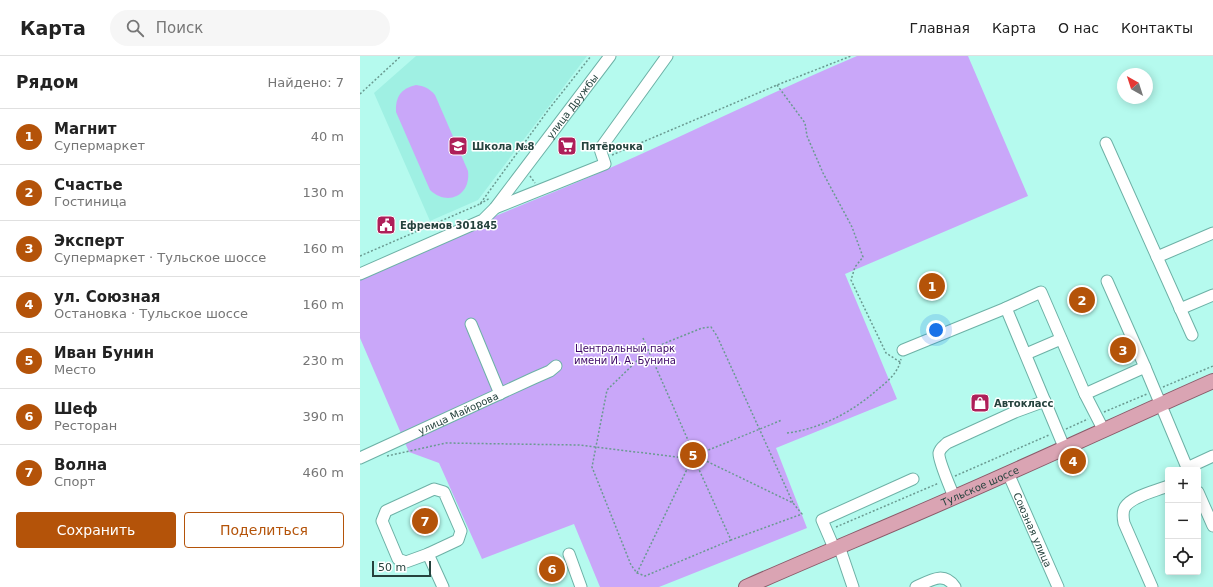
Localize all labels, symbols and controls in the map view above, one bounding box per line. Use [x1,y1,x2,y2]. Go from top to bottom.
search box [110,10,390,46]
text: Карта [20,17,86,39]
icon: search [124,17,146,39]
text: Поиск [156,19,203,37]
text: Главная [909,20,970,36]
text: Карта [992,20,1036,36]
text: О нас [1058,20,1099,36]
text: Контакты [1121,20,1193,36]
north arrow [1117,68,1153,104]
text: Рядом [16,72,79,92]
street label: улица Дружбы [544,72,600,141]
text: Найдено: 7 [268,75,344,90]
text: Магнит [54,120,116,138]
text: 1 [24,129,34,144]
text: 40 m [311,129,344,144]
school or university icon: Школа №8 [447,135,469,157]
supermarket icon: Пятёрочка [556,135,578,157]
text: Супермаркет [54,138,145,153]
place label: Школа №8 [472,141,535,152]
place label: Пятёрочка [581,141,643,152]
text: Счастье [54,176,123,194]
text: 2 [24,185,34,200]
text: 130 m [302,185,344,200]
text: Гостиница [54,194,127,209]
public building icon: Ефремов 301845 [375,214,397,236]
place label: Ефремов 301845 [400,220,497,231]
text: Эксперт [54,232,124,250]
text: 3 [24,241,34,256]
text: 160 m [302,241,344,256]
text: Супермаркет · Тульское шоссе [54,250,266,265]
pin: 1 [919,271,945,301]
pin: 2 [1069,285,1095,315]
text: ул. Союзная [54,288,160,306]
text: 4 [24,297,34,312]
text: 160 m [302,297,344,312]
text: Остановка · Тульское шоссе [54,306,248,321]
your location [926,320,946,340]
pin: 3 [1110,335,1136,365]
park label: Центральный парк имени И. А. Бунина [574,343,676,366]
text: Иван Бунин [54,344,154,362]
text: 5 [24,353,34,368]
text: 230 m [302,353,344,368]
text: Место [54,362,96,377]
street label: улица Майорова [416,390,500,436]
shop icon: Автокласс [969,392,991,414]
place label: Автокласс [994,398,1054,409]
text: Шеф [54,400,98,418]
text: 6 [24,409,34,424]
text: 390 m [302,409,344,424]
text: Ресторан [54,418,117,433]
pin: 5 [680,440,706,470]
pin: 4 [1060,446,1086,476]
text: Волна [54,456,107,474]
street label: Тульское шоссе [939,464,1021,508]
text: 7 [24,465,34,480]
text: 460 m [302,465,344,480]
map controls [1165,467,1201,575]
button: + [1165,467,1201,503]
text: Спорт [54,474,95,489]
street label: Союзная улица [1012,491,1054,569]
button: − [1165,503,1201,539]
pin: 7 [412,506,438,536]
button: Сохранить [16,512,176,548]
button: Поделиться [184,512,344,548]
button: locate [1165,539,1201,575]
pin: 6 [539,554,565,584]
scale bar [372,559,431,578]
text: 50 m [378,561,406,574]

